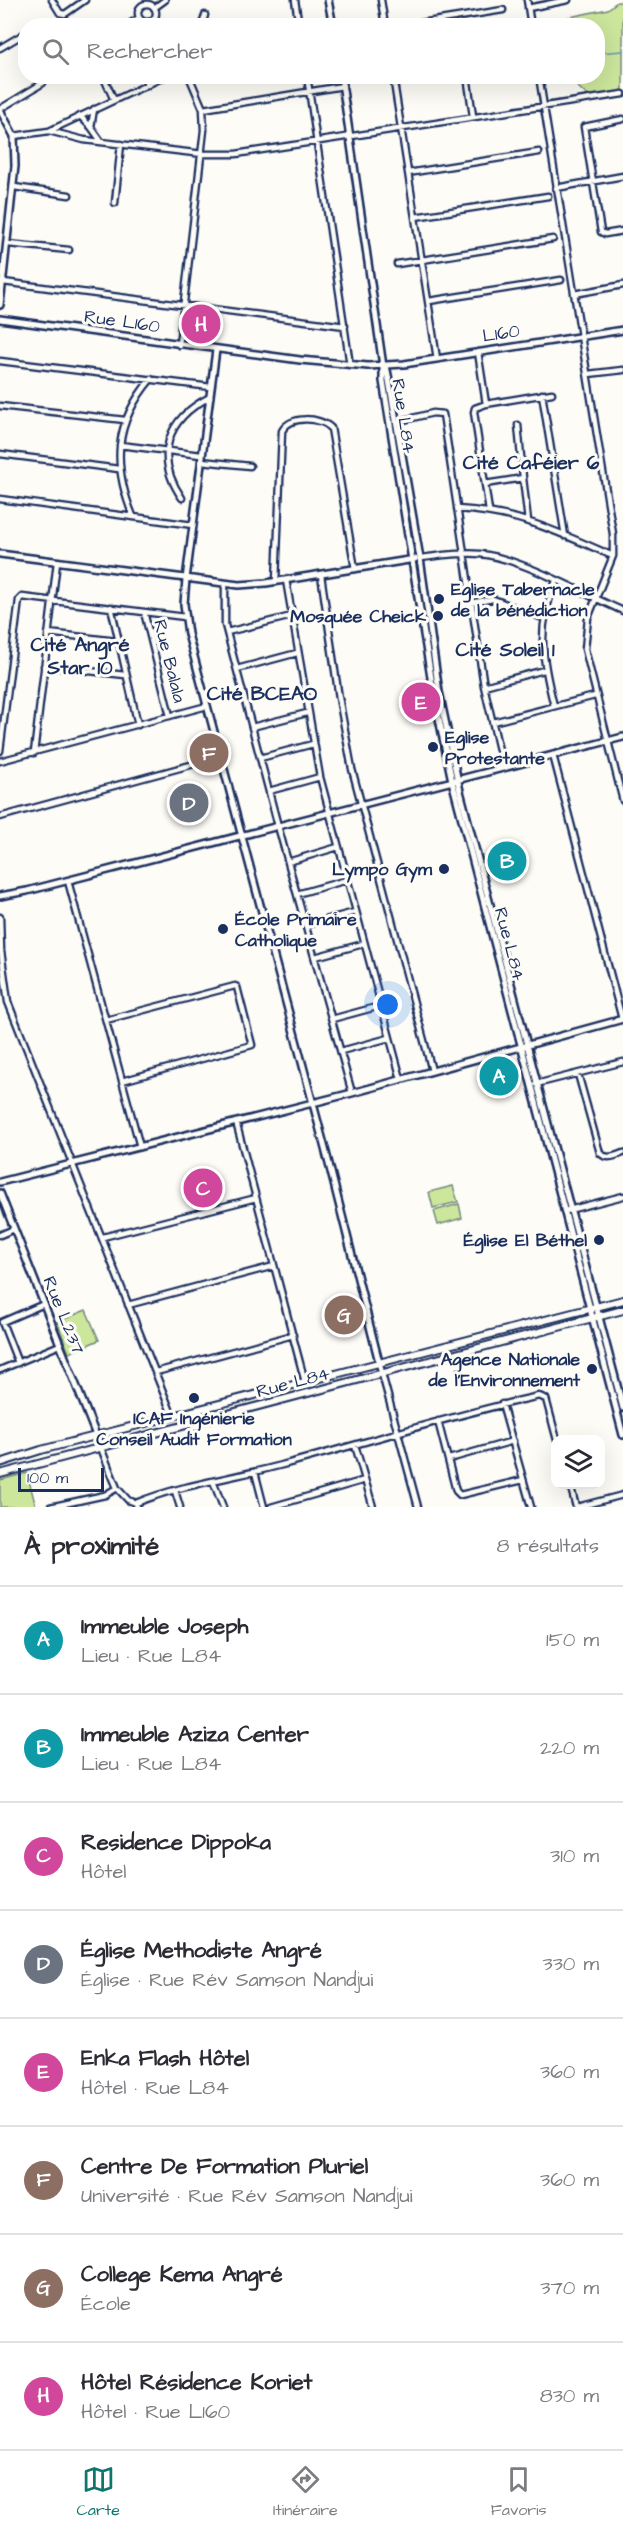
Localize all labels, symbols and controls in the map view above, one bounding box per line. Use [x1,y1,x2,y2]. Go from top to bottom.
search box [18,18,605,84]
icon: search [39,35,72,68]
text: Rechercher [87,36,212,67]
pin: H [182,302,220,346]
street label: Rue L160 [82,304,161,339]
street label: L160 [481,318,522,349]
street label: Rue L84 [385,377,422,455]
district label: Cité Caféier 6 [463,449,600,477]
place label: Eglise Tabernacle de la bénédiction [450,577,595,623]
marker: Eglise Tabernacle de la bénédiction [432,592,446,606]
place label: Mosquée Cheick [290,604,427,629]
marker: Mosquée Cheick [431,609,445,623]
street label: Rue Balala [147,617,192,705]
district label: Cité Angré Star 10 [30,631,130,682]
district label: Cité Soleil 1 [456,636,555,664]
district label: Cité BCEAO [207,680,318,708]
pin: E [402,680,440,724]
place label: Eglise Protestante [445,725,545,771]
pin: F [190,730,228,776]
marker: Eglise Protestante [426,740,440,754]
pin: D [170,780,208,826]
pin: B [488,838,526,884]
place label: Lympo Gym [332,857,433,883]
marker: Lympo Gym [437,862,451,876]
street label: Rue L84 [488,905,531,984]
place label: École Primaire Catholique [235,907,357,953]
marker: École Primaire Catholique [216,922,230,936]
your location [373,990,402,1019]
pin: A [480,1054,518,1098]
pin: C [184,1166,222,1210]
place label: Église El Béthel [464,1228,587,1254]
marker: Église El Béthel [592,1233,606,1247]
street label: Rue L237 [37,1273,90,1358]
pin: G [324,1292,364,1338]
place label: Agence Nationale de l'Environnement [428,1347,581,1393]
street label: Rue L84 [254,1361,333,1404]
marker: Agence Nationale de l'Environnement [585,1362,599,1376]
marker: ICAF Ingénierie Conseil Audit Formation [187,1391,201,1405]
place label: ICAF Ingénierie Conseil Audit Formation [96,1406,292,1452]
map controls [551,1435,605,1489]
button: layers [551,1435,605,1489]
scale bar [18,1465,104,1492]
text: 100 m [27,1467,68,1489]
text: À proximité [24,1528,159,1564]
text: 8 résultats [496,1532,599,1560]
text: Immeuble Joseph [81,1611,248,1642]
text: A [37,1626,50,1654]
text: 150 m [546,1626,599,1654]
text: Lieu · Rue L84 [81,1642,221,1670]
text: Immeuble Aziza Center [81,1719,309,1750]
text: B [36,1734,51,1762]
text: 220 m [540,1734,599,1762]
text: Lieu · Rue L84 [81,1750,221,1778]
text: Residence Dippoka [81,1827,271,1858]
text: C [36,1842,51,1870]
text: 310 m [550,1842,599,1870]
text: Hôtel [81,1858,126,1886]
text: Église Methodiste Angré [81,1935,322,1966]
text: D [37,1950,50,1978]
text: 330 m [542,1950,599,1978]
text: Église · Rue Rév Samson Nandjui [81,1966,373,1994]
text: Enka Flash Hôtel [81,2043,249,2074]
text: E [38,2058,49,2086]
text: 360 m [540,2058,599,2086]
text: Hôtel · Rue L84 [81,2074,229,2102]
text: Centre De Formation Pluriel [81,2151,368,2182]
text: F [37,2166,50,2194]
text: 360 m [540,2166,599,2194]
text: Université · Rue Rév Samson Nandjui [81,2182,413,2210]
text: College Kema Angré [81,2259,283,2290]
text: G [37,2274,50,2302]
text: 370 m [540,2274,599,2302]
text: École [81,2290,131,2318]
text: Hôtel Résidence Koriet [81,2367,313,2398]
text: H [37,2382,50,2410]
text: 830 m [540,2382,599,2410]
text: Hôtel · Rue L160 [81,2398,230,2426]
tab: Carte [76,2463,120,2521]
tab: Itinéraire [273,2463,338,2521]
tab: Favoris [491,2463,546,2521]

